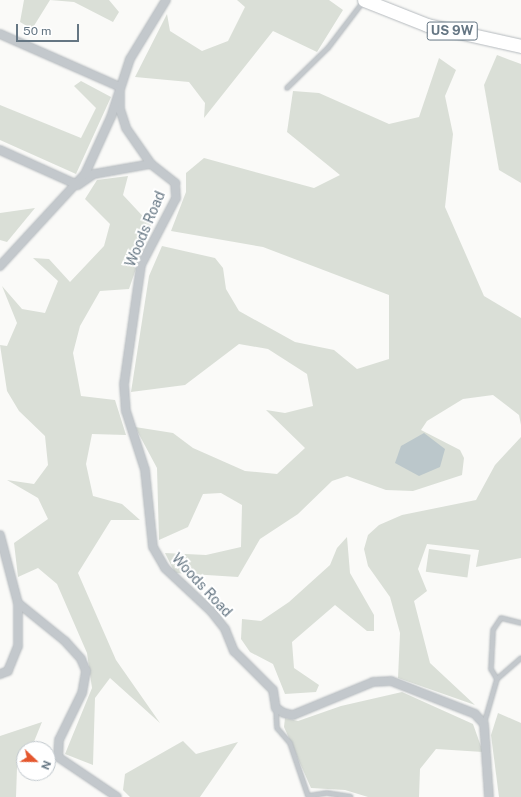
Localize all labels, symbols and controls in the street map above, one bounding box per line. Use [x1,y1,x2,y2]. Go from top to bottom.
scale bar [18,16,81,42]
road number: US 9W [426,20,478,42]
text: 50 m [23,24,51,38]
street label: Woods Road [122,189,168,269]
street label: Woods Road [168,550,236,620]
north arrow [16,741,56,781]
text: N [39,759,53,771]

